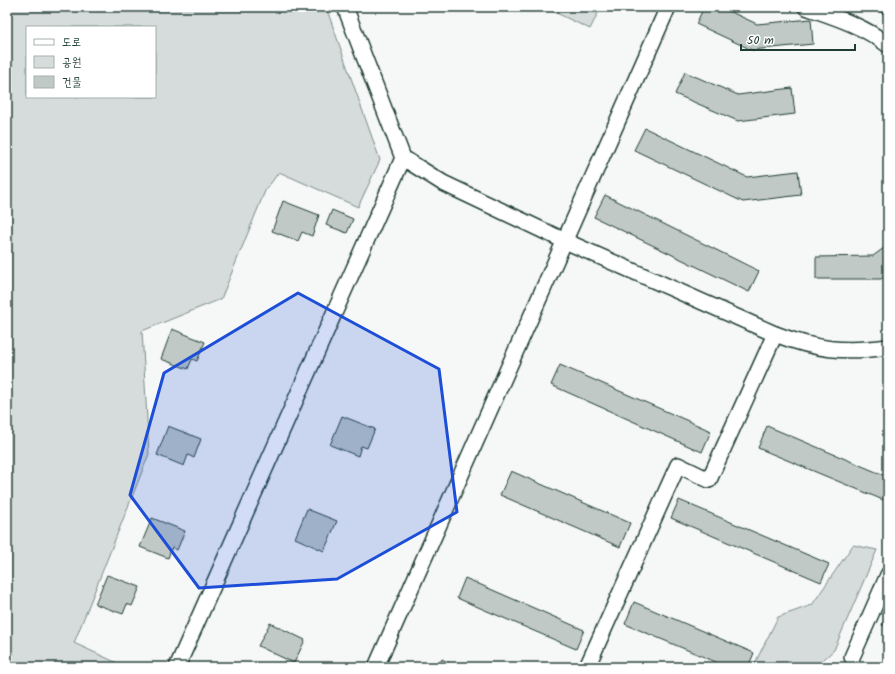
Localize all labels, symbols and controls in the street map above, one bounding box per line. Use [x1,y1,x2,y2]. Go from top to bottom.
legend [26,26,156,98]
scale bar [741,26,855,52]
text: 50 m [747,31,774,50]
text: 도로 [62,33,81,52]
text: 공원 [62,53,81,72]
text: 건물 [62,73,82,92]

